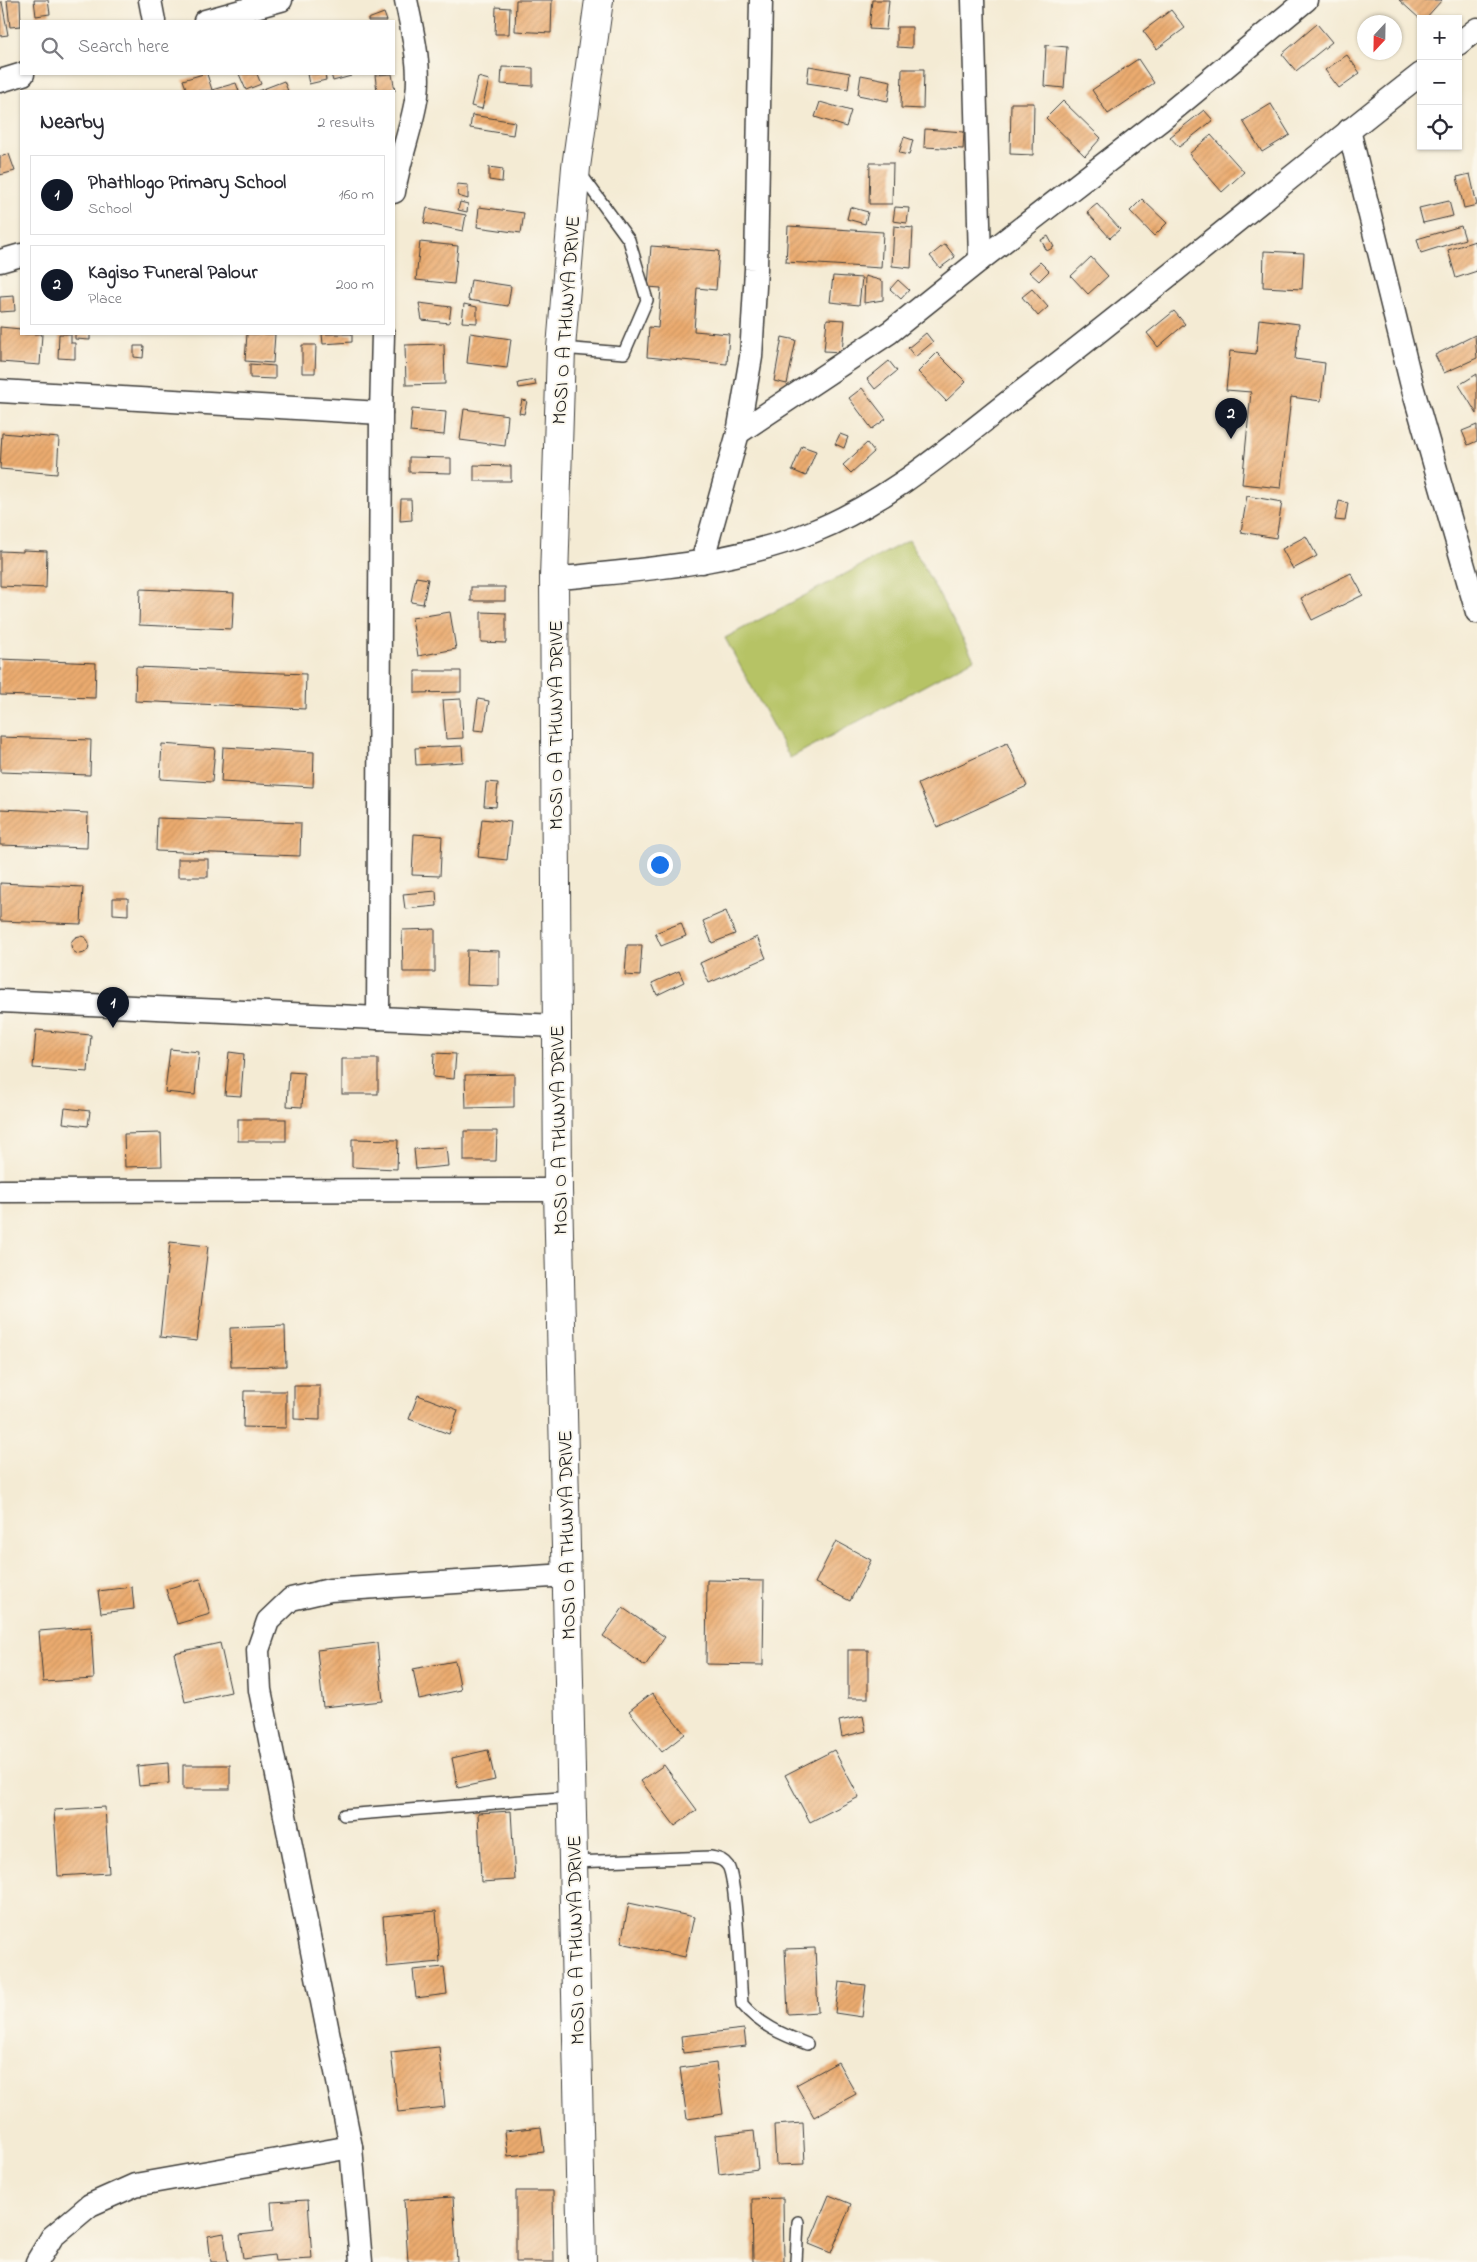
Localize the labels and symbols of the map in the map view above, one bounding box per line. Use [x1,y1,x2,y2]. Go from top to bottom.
north arrow [1357,15,1402,60]
street label: MOSI O A THUNYA DRIVE [546,215,589,426]
pin: 2 [1215,398,1247,439]
street label: MOSI O A THUNYA DRIVE [543,620,572,830]
your location [647,852,673,878]
pin: 1 [97,987,129,1028]
street label: MOSI O A THUNYA DRIVE [544,1025,577,1235]
street label: MOSI O A THUNYA DRIVE [552,1430,585,1640]
street label: MOSI O A THUNYA DRIVE [561,1835,594,2045]

